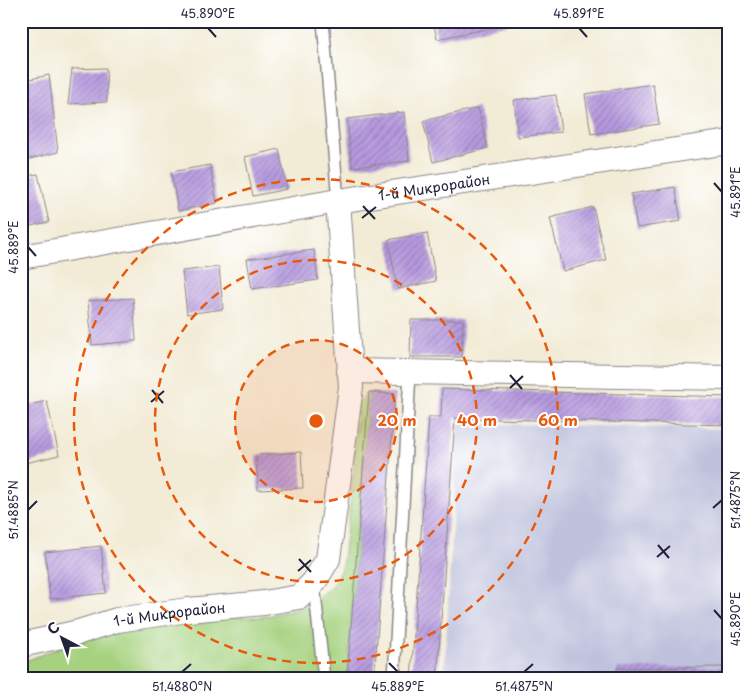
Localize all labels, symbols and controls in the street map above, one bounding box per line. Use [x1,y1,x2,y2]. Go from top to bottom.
text: 45.890°E [181,4,235,22]
text: 45.891°E [553,4,605,22]
text: 45.891°E [726,166,744,218]
street label: 1-й Микрорайон [377,168,491,205]
text: 45.889°E [4,220,22,274]
text: 20 m [378,408,416,431]
text: 40 m [457,408,497,431]
text: 60 m [538,408,578,431]
centre of rings [307,412,325,430]
text: 51.4875°N [726,471,744,529]
text: 51.4885°N [4,480,22,540]
text: 45.890°E [726,592,744,646]
street label: 1-й Микрорайон [110,596,226,631]
north arrow [38,612,88,662]
text: С [42,616,64,639]
text: 51.4880°N [152,677,212,695]
text: 45.889°E [371,677,425,695]
text: 51.4875°N [495,677,553,695]

